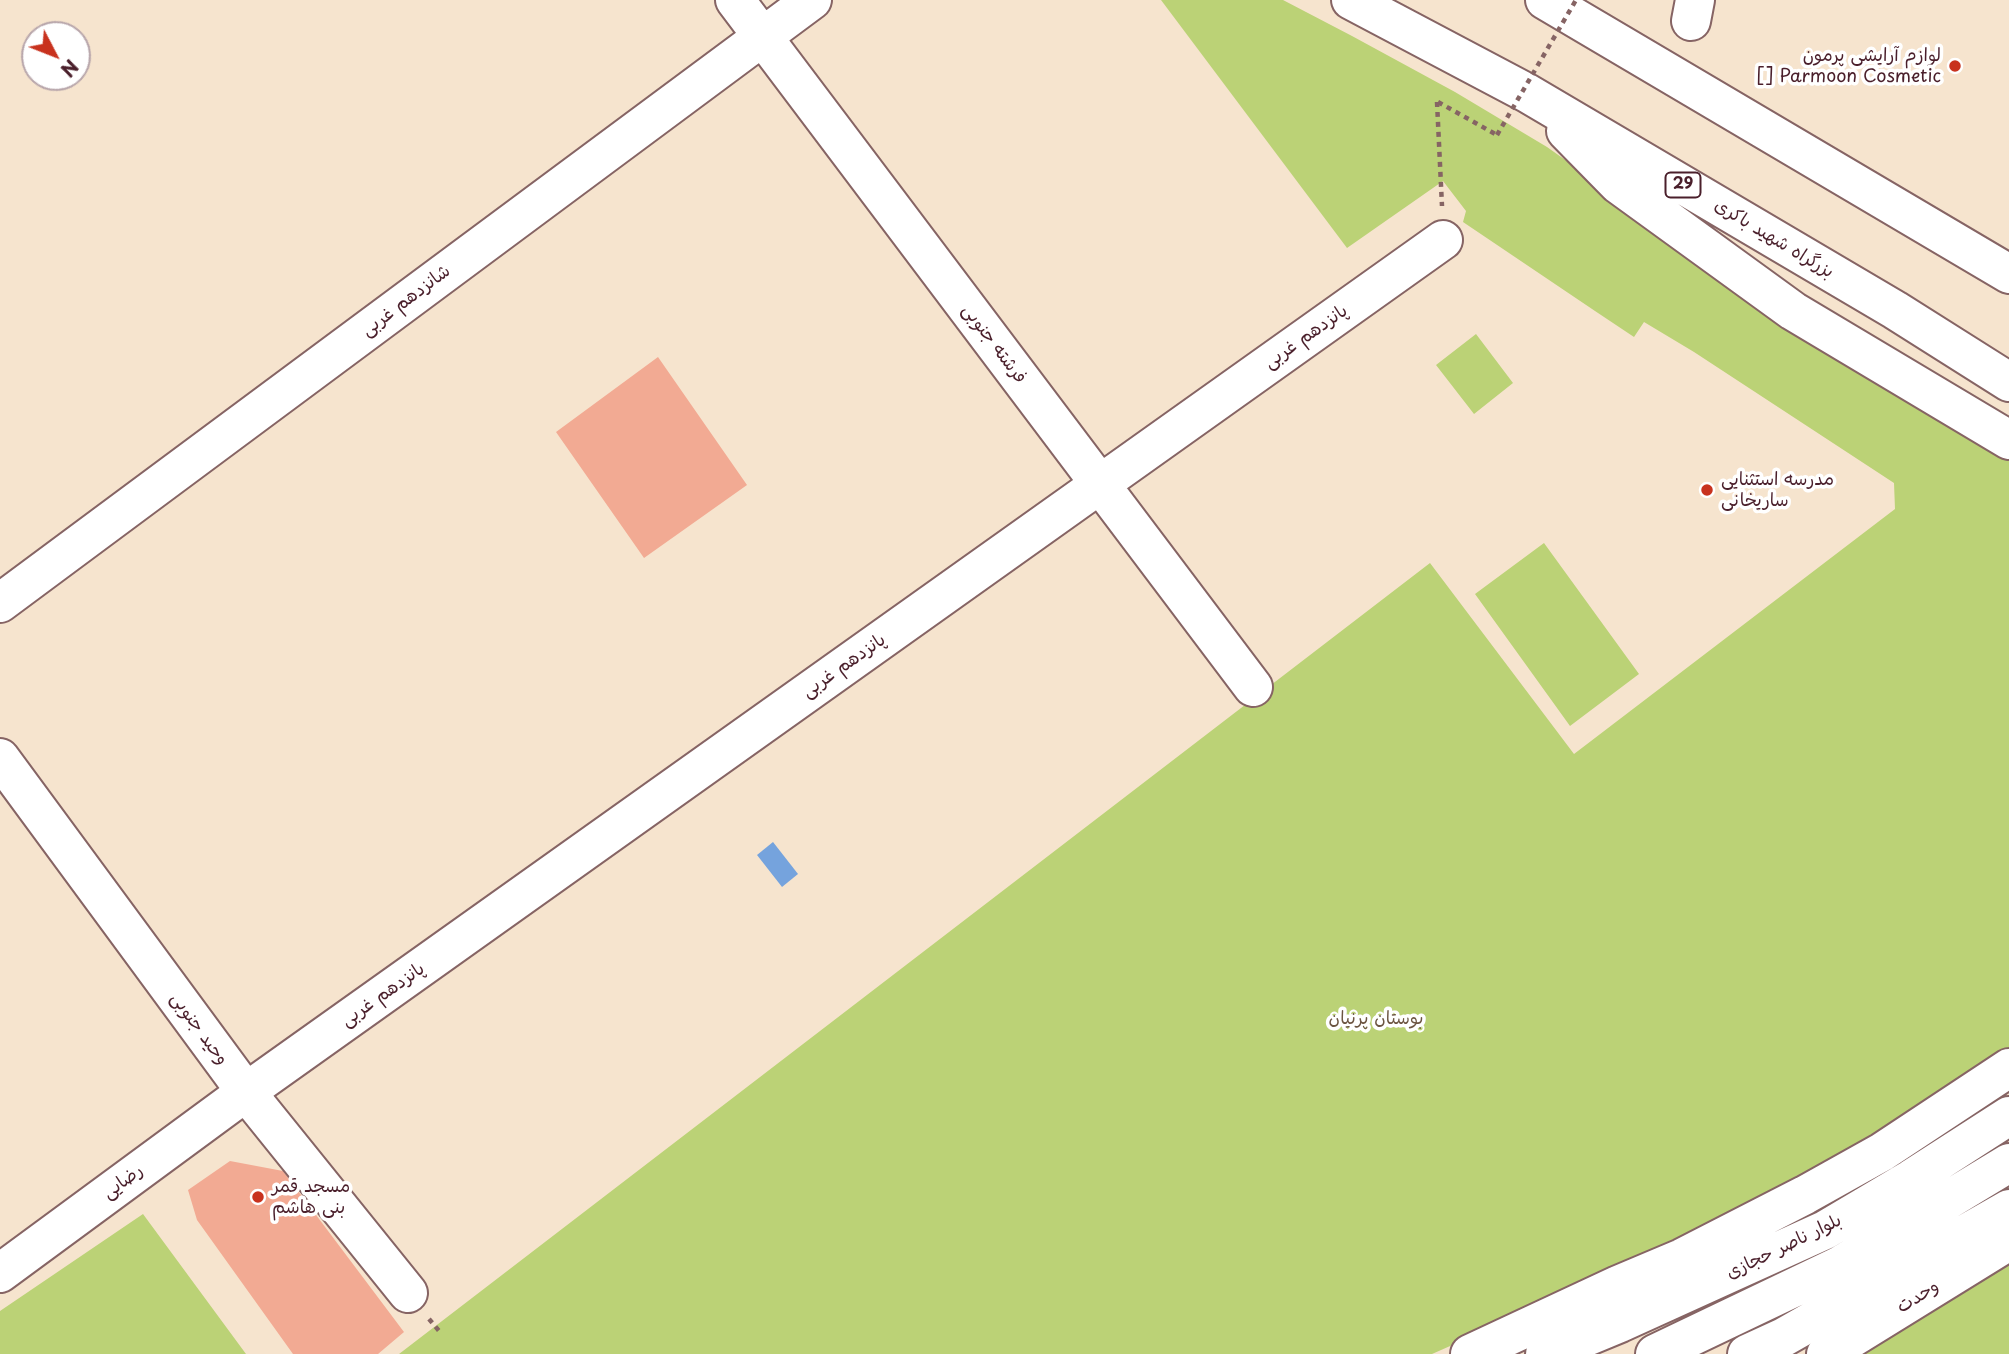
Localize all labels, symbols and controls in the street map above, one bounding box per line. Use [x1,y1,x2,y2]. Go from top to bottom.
north arrow [21,21,91,91]
place label: لوازم آرایشی پرمون [] Parmoon Cosmetic [1756,45,1941,88]
text: N [55,54,86,84]
marker: لوازم آرایشی پرمون [] Parmoon Cosmetic [1947,58,1963,74]
road number: 29 [1666,172,1700,197]
street label: بزرگراه شهید باکری [1710,195,1838,283]
street label: شانزدهم غربی [357,260,455,342]
street label: فرشته جنوبی [957,300,1031,388]
street label: پانزدهم غربی [1260,300,1352,374]
place label: مدرسه استثنایی ساریخانی [1721,469,1834,512]
marker: مدرسه استثنایی ساریخانی [1699,482,1715,498]
street label: پانزدهم غربی [798,629,890,703]
street label: پانزدهم غربی [337,958,429,1032]
street label: وحید جنوبی [165,988,233,1070]
park label: بوستان پرنیان [1329,1008,1423,1030]
street label: رضایی [99,1160,147,1204]
place label: مسجد قمر بنی هاشم [272,1176,350,1218]
marker: مسجد قمر بنی هاشم [250,1189,266,1205]
street label: بلوار ناصر حجازی [1723,1210,1845,1284]
street label: وحدت [1893,1276,1943,1318]

